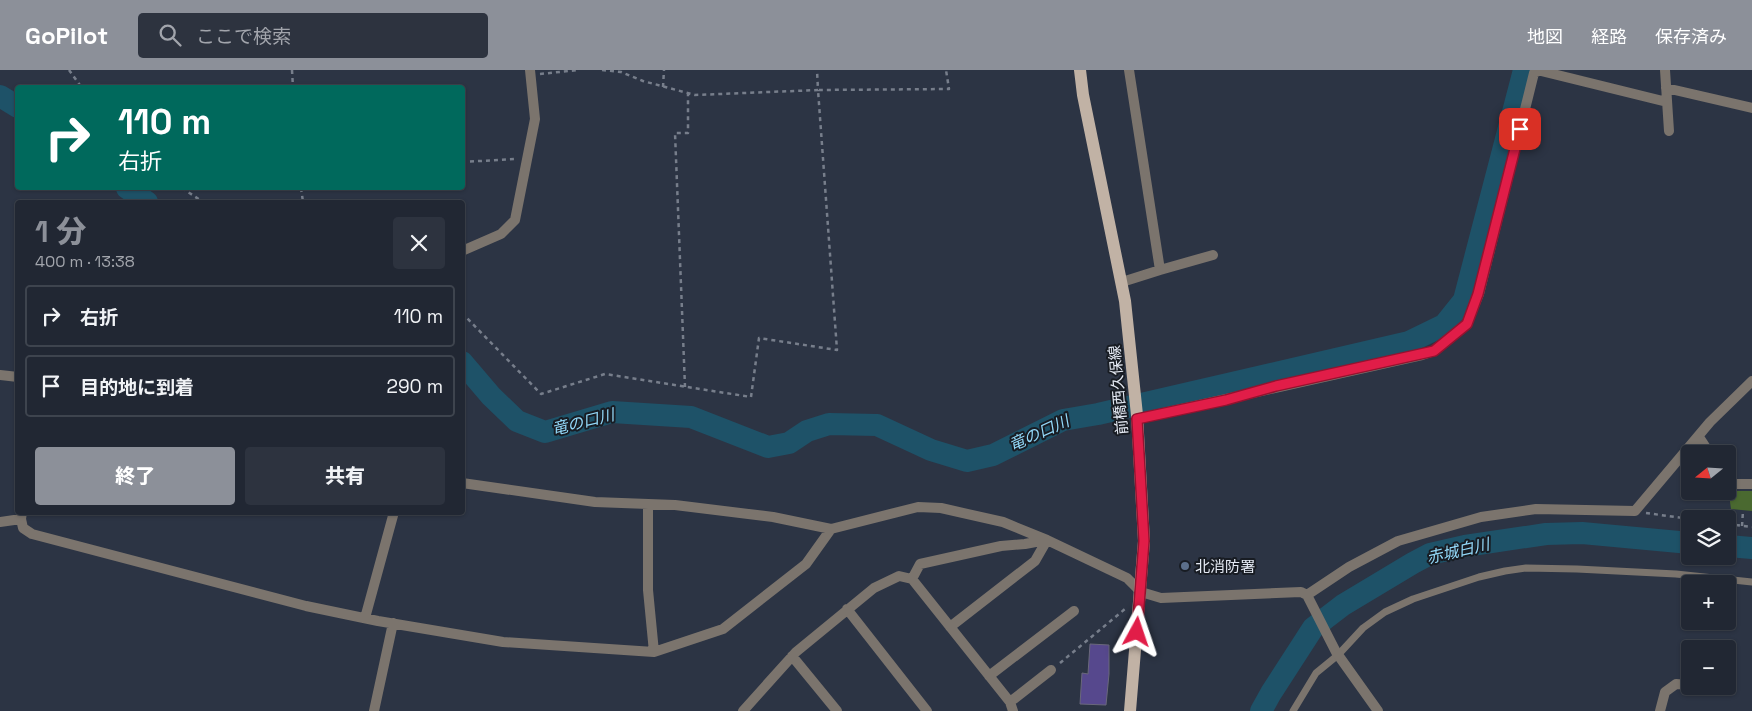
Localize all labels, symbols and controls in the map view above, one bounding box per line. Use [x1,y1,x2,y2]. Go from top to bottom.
search box [138,13,488,58]
text: GoPilot [25,20,108,51]
icon: search [156,21,184,49]
text: ここで検索 [196,24,291,49]
text: 地図 [1527,25,1563,48]
text: 経路 [1591,25,1627,48]
text: 保存済み [1655,25,1727,48]
text: 110 m [118,100,211,144]
icon: right [35,105,100,170]
pin [1499,108,1541,150]
icon: arrive [1506,115,1534,143]
text: 右折 [118,147,162,175]
text: 1 分 [35,212,86,251]
button: close [393,217,445,269]
text: 400 m · 13:38 [35,251,135,272]
icon: right [37,302,65,330]
text: 110 m [394,304,443,329]
text: 右折 [80,305,118,330]
street label: 前橋西久保線 [1105,344,1131,436]
icon: arrive [37,372,65,400]
text: 290 m [387,374,443,399]
text: 目的地に到着 [80,375,194,400]
water label: 竜の口川 [549,404,619,440]
water label: 竜の口川 [1005,410,1074,456]
north arrow [1681,445,1736,500]
map controls [1681,445,1736,695]
button: 終了 [35,447,235,505]
button: 共有 [245,447,445,505]
button: layers [1681,510,1736,565]
water label: 赤城白川 [1424,533,1493,568]
place label: 北消防署 [1195,557,1255,576]
marker: 北消防署 [1179,560,1191,572]
button: + [1681,575,1736,630]
position arrow [1110,605,1162,657]
button: − [1681,640,1736,695]

